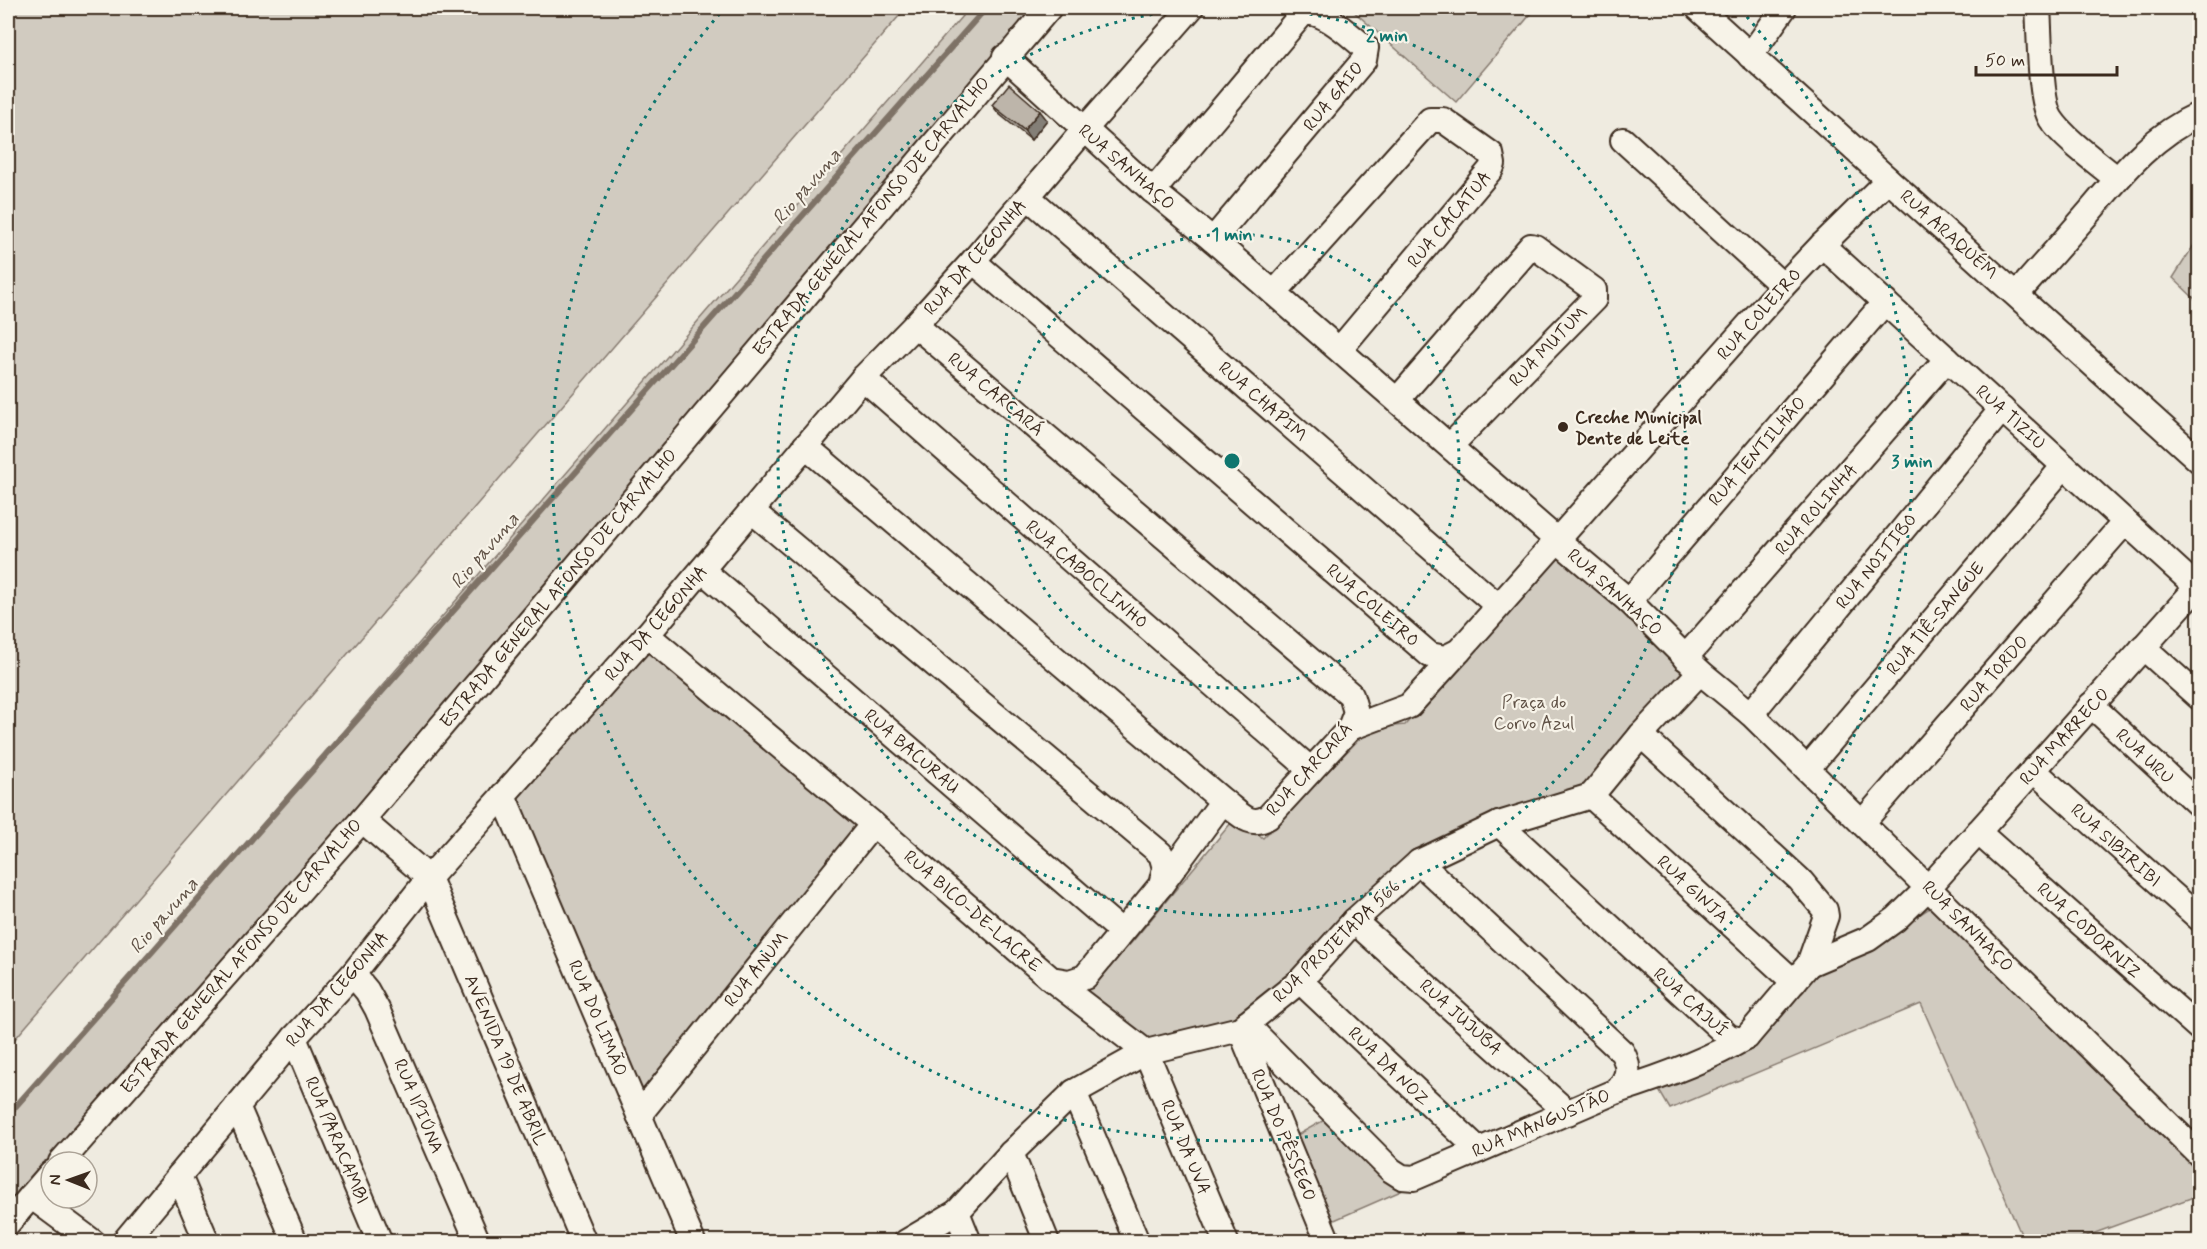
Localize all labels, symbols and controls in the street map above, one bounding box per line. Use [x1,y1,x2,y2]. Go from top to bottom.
text: 2 min [1366,24,1408,48]
scale bar [1976,39,2117,77]
text: 50 m [1985,49,2025,73]
street label: RUA GAIO [1298,57,1369,137]
street label: ESTRADA GENERAL AFONSO DE CARVALHO [748,72,996,361]
street label: RUA SANHAÇO [1073,119,1180,216]
water label: Rio pavuna [766,143,848,231]
street label: RUA CACATUA [1402,166,1497,273]
street label: RUA ARAQUÉM [1894,185,2002,285]
street label: RUA DA CEGONHA [919,195,1033,321]
text: 1 min [1211,223,1253,247]
street label: RUA COLEIRO [1712,264,1807,366]
street label: RUA MUTUM [1504,301,1593,392]
street label: RUA CARCARÁ [942,347,1049,442]
street label: RUA CHAPIM [1213,356,1312,447]
street label: RUA TIZIU [1970,380,2050,456]
street label: RUA TENTILHÃO [1703,392,1812,512]
place label: Creche Municipal Dente de Leite [1575,406,1703,451]
marker: Creche Municipal Dente de Leite [1556,420,1570,434]
street label: ESTRADA GENERAL AFONSO DE CARVALHO [435,444,683,733]
text: 3 min [1891,450,1933,474]
centre of rings [1222,451,1242,471]
street label: RUA ROLINHA [1770,459,1863,561]
water label: Rio pavuna [444,507,526,595]
street label: RUA NOITIBO [1831,509,1923,614]
street label: RUA CABOCLINHO [1020,515,1153,635]
street label: RUA SANHAÇO [1562,544,1667,642]
street label: RUA TIÊ-SANGUE [1881,557,1990,680]
street label: RUA COLEIRO [1321,559,1424,653]
street label: RUA DA CEGONHA [600,561,714,687]
street label: RUA TORDO [1955,630,2035,717]
street label: RUA MARRECO [2015,683,2115,791]
park label: Praça do Corvo Azul [1494,691,1574,736]
street label: RUA BACURAU [859,704,964,800]
street label: RUA CARCARÁ [1261,718,1358,822]
street label: RUA URU [2110,724,2179,790]
street label: RUA SIBIRIBI [2065,799,2166,893]
street label: ESTRADA GENERAL AFONSO DE CARVALHO [115,814,368,1099]
street label: RUA BICO-DE-LACRE [898,845,1047,979]
street label: RUA GINJA [1651,850,1733,929]
water label: Rio pavuna [123,872,205,960]
street label: RUA PROJETADA 566 [1268,875,1405,1009]
street label: RUA SANHAÇO [1916,876,2018,978]
street label: RUA CODORNIZ [2031,878,2145,984]
street label: RUA DA CEGONHA [281,927,395,1053]
street label: RUA ANUM [719,927,795,1012]
street label: RUA DO LIMÃO [562,957,632,1080]
street label: RUA CAJUÍ [1648,963,1733,1043]
street label: AVENIDA 19 DE ABRIL [458,971,552,1150]
street label: RUA JUJUBA [1414,974,1507,1061]
street label: RUA DA NOZ [1342,1022,1434,1112]
street label: RUA IPIÚNA [387,1055,449,1157]
street label: RUA DO PÊSSEGO [1244,1066,1322,1205]
street label: RUA PARACAMBI [298,1073,374,1208]
street label: RUA MANGUSTÃO [1469,1084,1614,1164]
street label: RUA DA UVA [1154,1096,1216,1198]
north arrow [39,1150,99,1210]
text: N [45,1174,66,1185]

